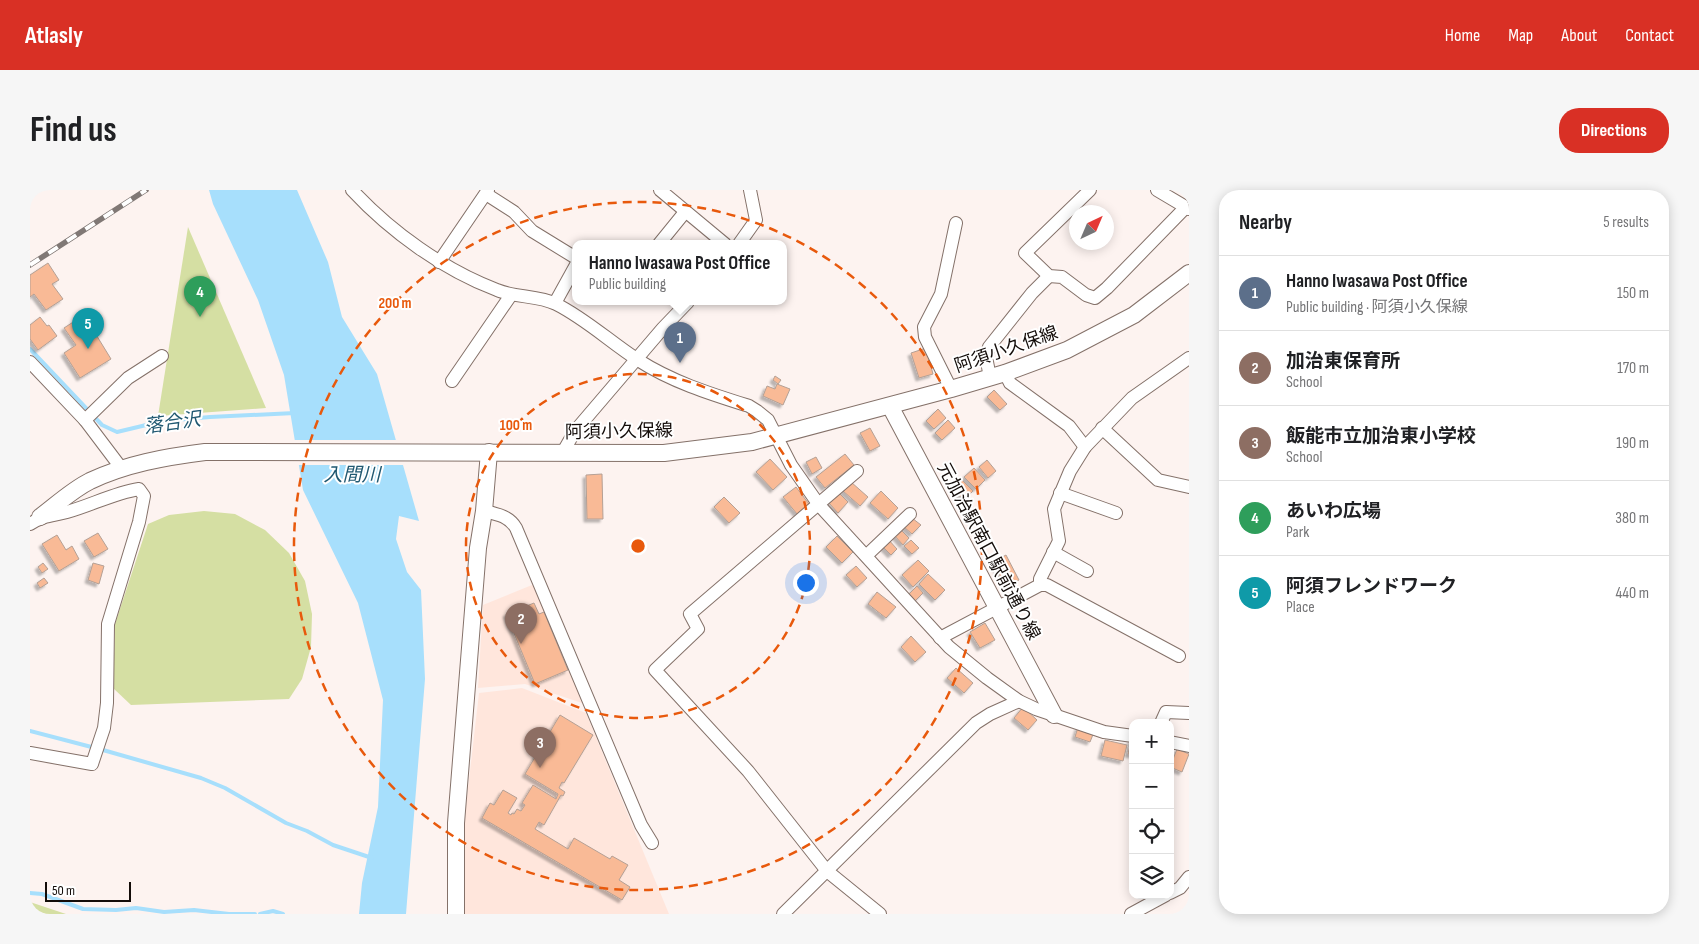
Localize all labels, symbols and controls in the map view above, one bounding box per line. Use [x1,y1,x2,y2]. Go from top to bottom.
text: Atlasly [25,21,83,50]
text: Home [1445,25,1480,46]
text: Map [1508,25,1533,46]
text: About [1561,25,1597,46]
text: Contact [1625,25,1674,46]
button: Directions [1559,108,1669,153]
text: Find us [30,109,117,152]
north arrow [1069,205,1114,250]
text: Nearby [1239,210,1292,235]
text: 5 results [1603,213,1649,232]
popup [572,240,787,305]
text: Hanno Iwasawa Post Office [589,252,770,275]
text: Hanno Iwasawa Post Office [1286,270,1468,293]
text: Public building [589,275,666,294]
pin: 4 [184,276,216,317]
text: 1 [1252,284,1258,303]
text: 150 m [1617,284,1649,303]
text: 200 m [378,294,412,313]
text: Public building · 阿須小久保線 [1286,298,1468,317]
pin: 5 [72,308,104,349]
pin: 1 [664,322,696,363]
street label: 阿須小久保線 [952,322,1061,377]
text: 加治東保育所 [1286,350,1400,373]
text: 2 [1251,359,1259,378]
text: 170 m [1617,359,1649,378]
text: School [1286,373,1322,392]
water label: 落合沢 [142,408,205,439]
text: 100 m [500,416,532,435]
street label: 阿須小久保線 [565,420,673,443]
text: 飯能市立加治東小学校 [1286,425,1476,448]
text: 3 [1251,434,1259,453]
text: 190 m [1616,434,1649,453]
text: School [1286,448,1322,467]
street label: 元加治駅南口駅前通り線 [933,459,1044,644]
water label: 入間川 [323,464,382,487]
text: あいわ広場 [1286,500,1381,523]
text: 4 [1251,509,1259,528]
text: 380 m [1615,509,1649,528]
text: Park [1286,523,1309,542]
centre of rings [629,537,647,555]
your location [793,570,819,596]
text: 阿須フレンドワーク [1286,575,1457,598]
text: 5 [1251,584,1259,603]
text: 440 m [1616,584,1649,603]
text: Place [1286,598,1315,617]
pin: 2 [505,603,537,644]
map controls [1129,719,1174,899]
button: + [1129,719,1174,764]
pin: 3 [524,727,556,768]
button: − [1129,764,1174,809]
button: locate [1129,809,1174,854]
button: layers [1129,854,1174,899]
scale bar [45,879,131,902]
text: 50 m [52,882,75,899]

